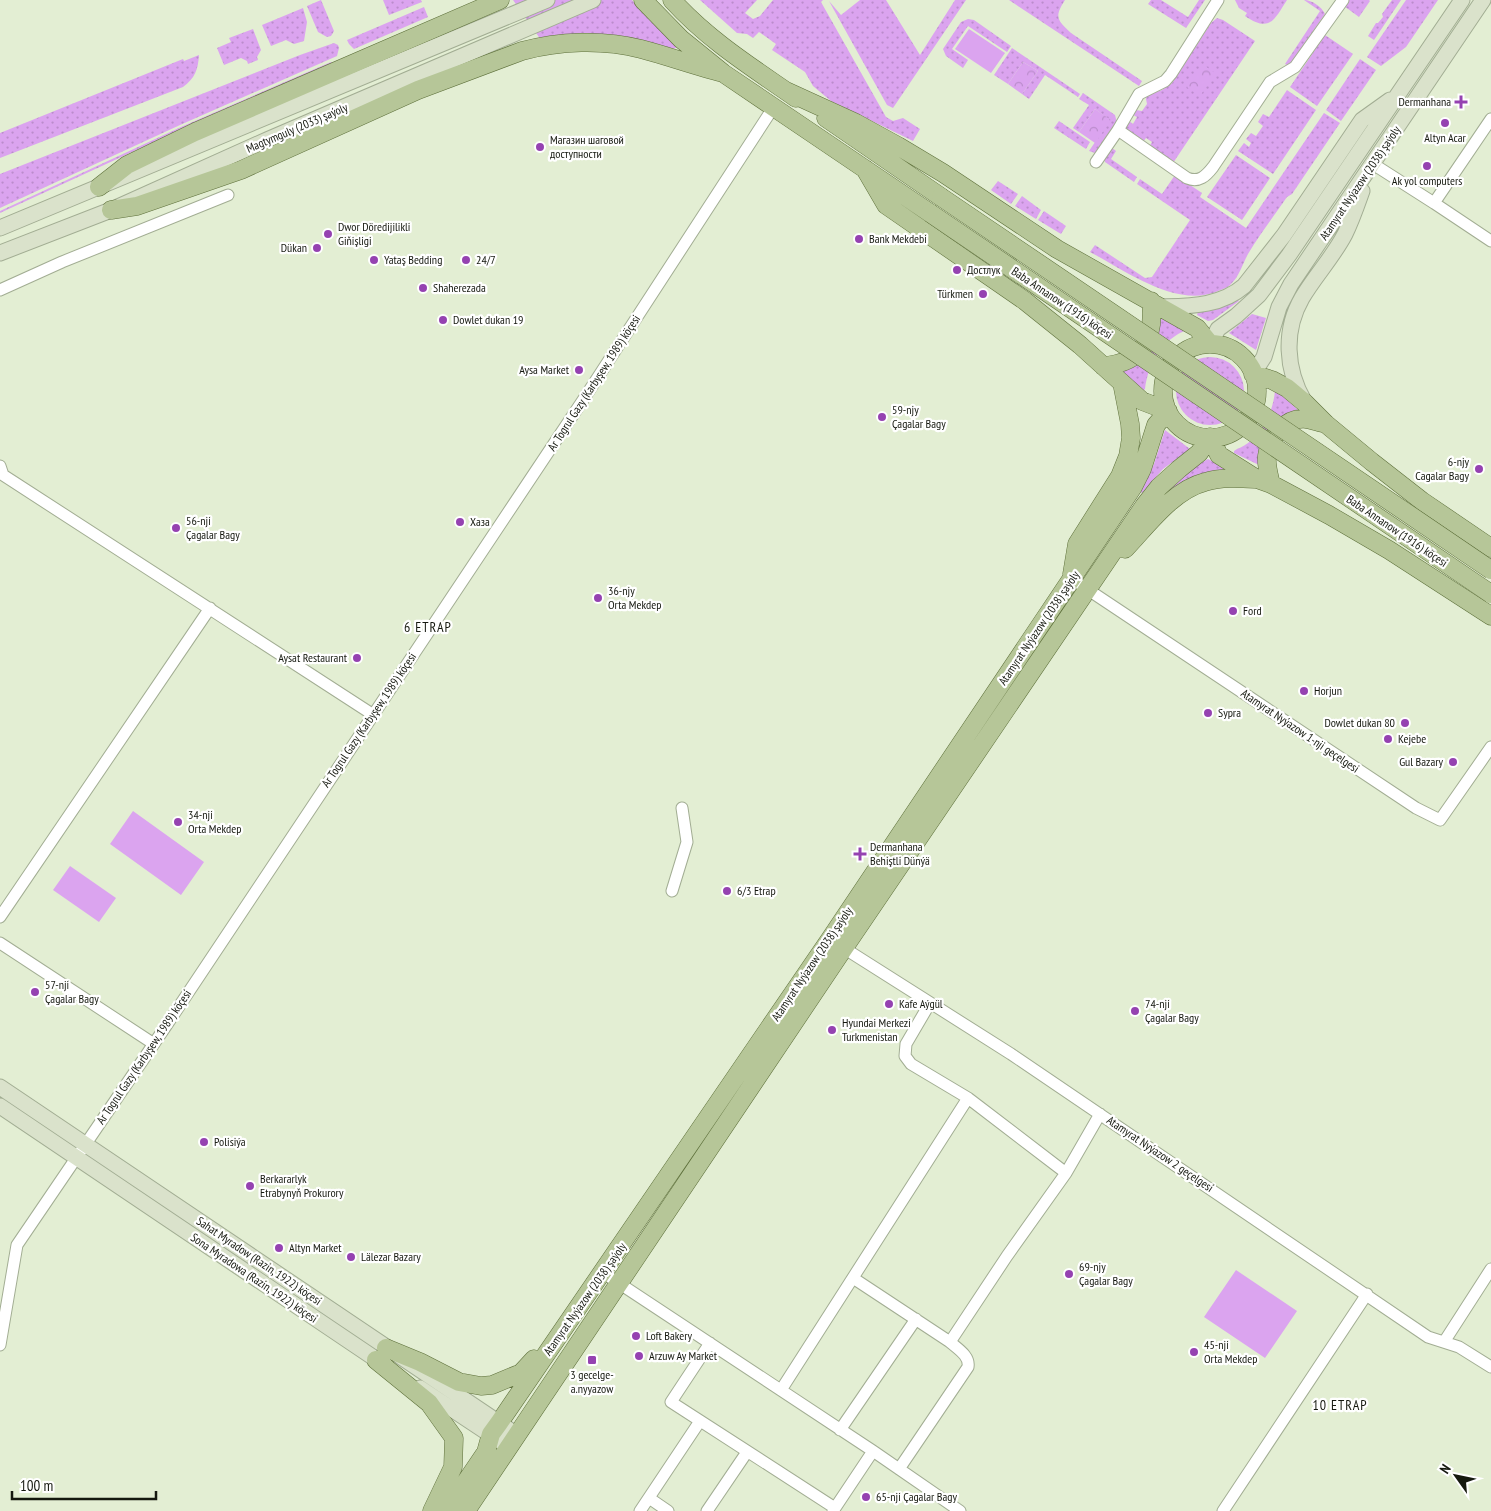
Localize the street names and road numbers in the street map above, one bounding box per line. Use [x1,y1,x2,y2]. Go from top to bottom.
street label: Magtymguly (2033) şaýoly [244,99,350,156]
street label: Atamyrat Nyýazow (2038) şaýoly [1316,122,1404,243]
street label: Baba Annanow (1916) köçesi [1009,263,1116,342]
street label: Ar Togrul Gazy (Karbyşew, 1989) köçesi [544,312,643,454]
street label: Baba Annanow (1916) köçesi [1344,491,1451,570]
street label: Atamyrat Nyýazow (2038) şaýoly [995,567,1083,688]
street label: Ar Togrul Gazy (Karbyşew, 1989) köçesi [318,650,419,790]
street label: Atamyrat Nyýazow 1-nji geçelgesi [1238,685,1362,776]
street label: Atamyrat Nyýazow (2038) şaýoly [768,903,856,1024]
street label: Ar Togrul Gazy (Karbyşew, 1989) köçesi [93,987,194,1127]
street label: Atamyrat Nyýazow 2 geçelgesi [1104,1112,1217,1195]
street label: Sahat Myradow (Razin, 1922) köçesi [194,1213,325,1308]
street label: Sona Myradowa (Razin, 1922) köçesi [188,1229,321,1326]
street label: Atamyrat Nyýazow (2038) şaýoly [540,1239,630,1358]

